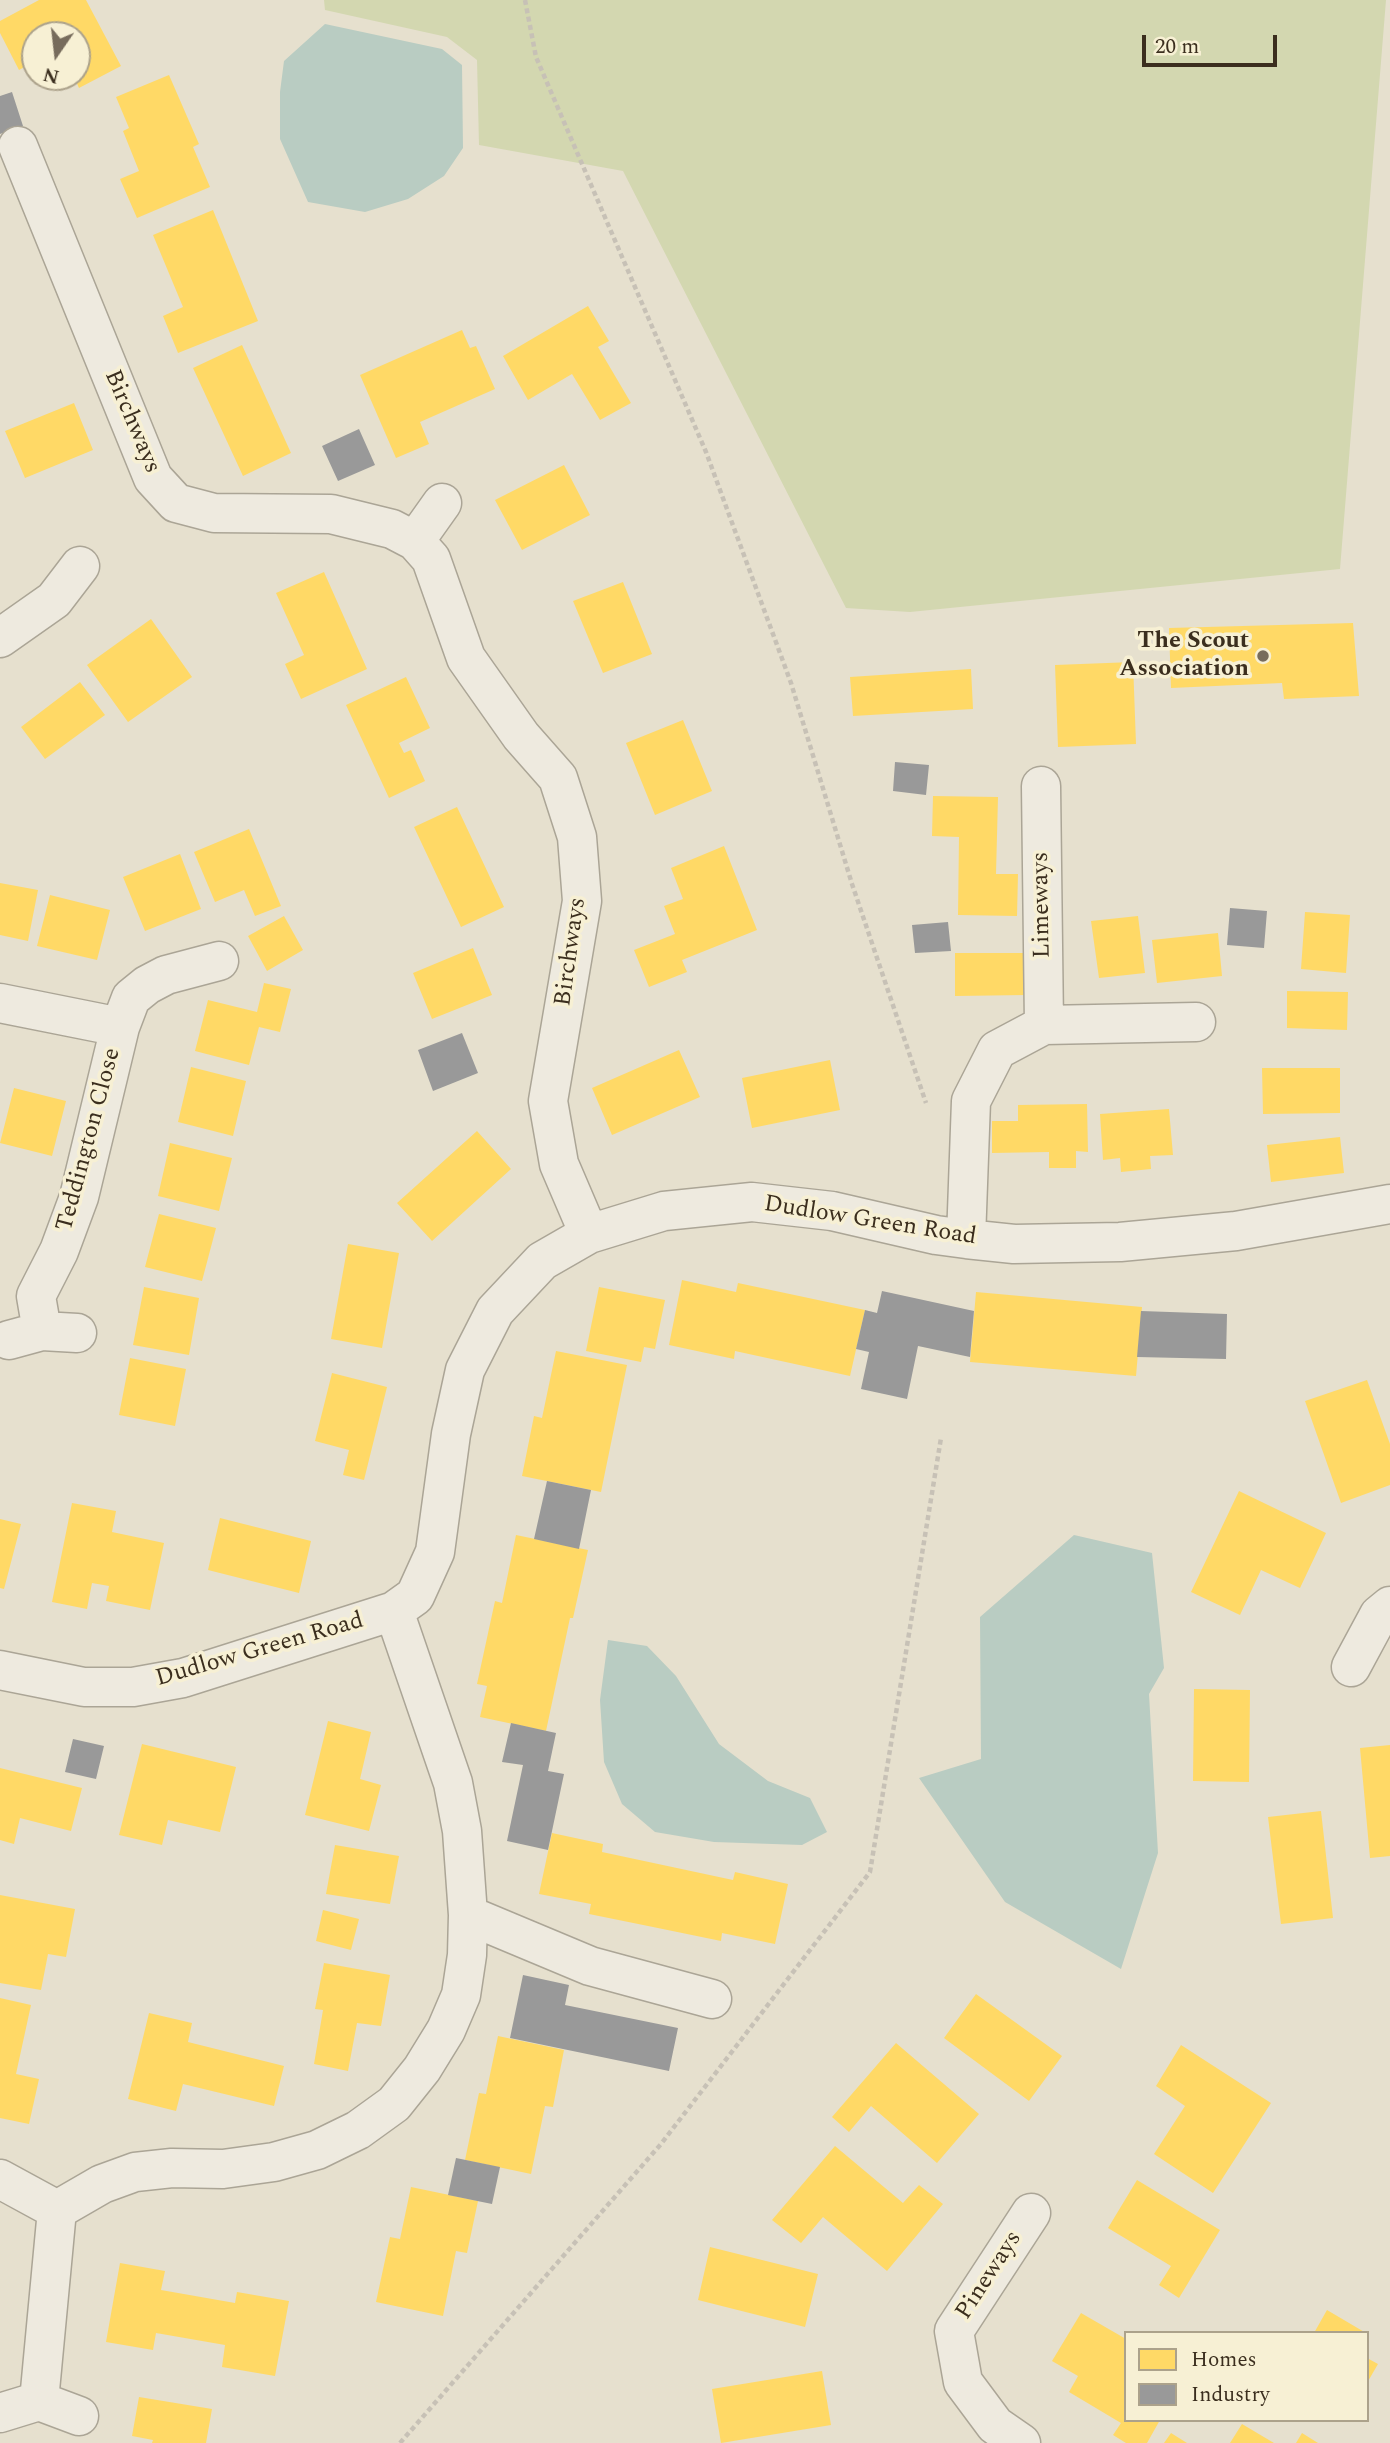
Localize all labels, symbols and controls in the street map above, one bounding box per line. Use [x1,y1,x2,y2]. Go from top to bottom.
north arrow [21,21,91,91]
scale bar [1145,21,1280,65]
text: 20 m [1155,31,1199,63]
text: N [40,59,62,91]
street label: Birchways [96,366,166,478]
place label: The Scout Association [1119,628,1249,684]
marker: The Scout Association [1255,648,1271,664]
street label: Limeways [1028,852,1058,958]
street label: Birchways [550,896,594,1008]
street label: Teddington Close [52,1045,128,1235]
street label: Dudlow Green Road [762,1191,978,1253]
street label: Dudlow Green Road [153,1608,367,1694]
street label: Pineways [951,2226,1029,2326]
legend [1124,2331,1369,2422]
text: Homes [1191,2344,1257,2376]
text: Industry [1191,2379,1270,2411]

